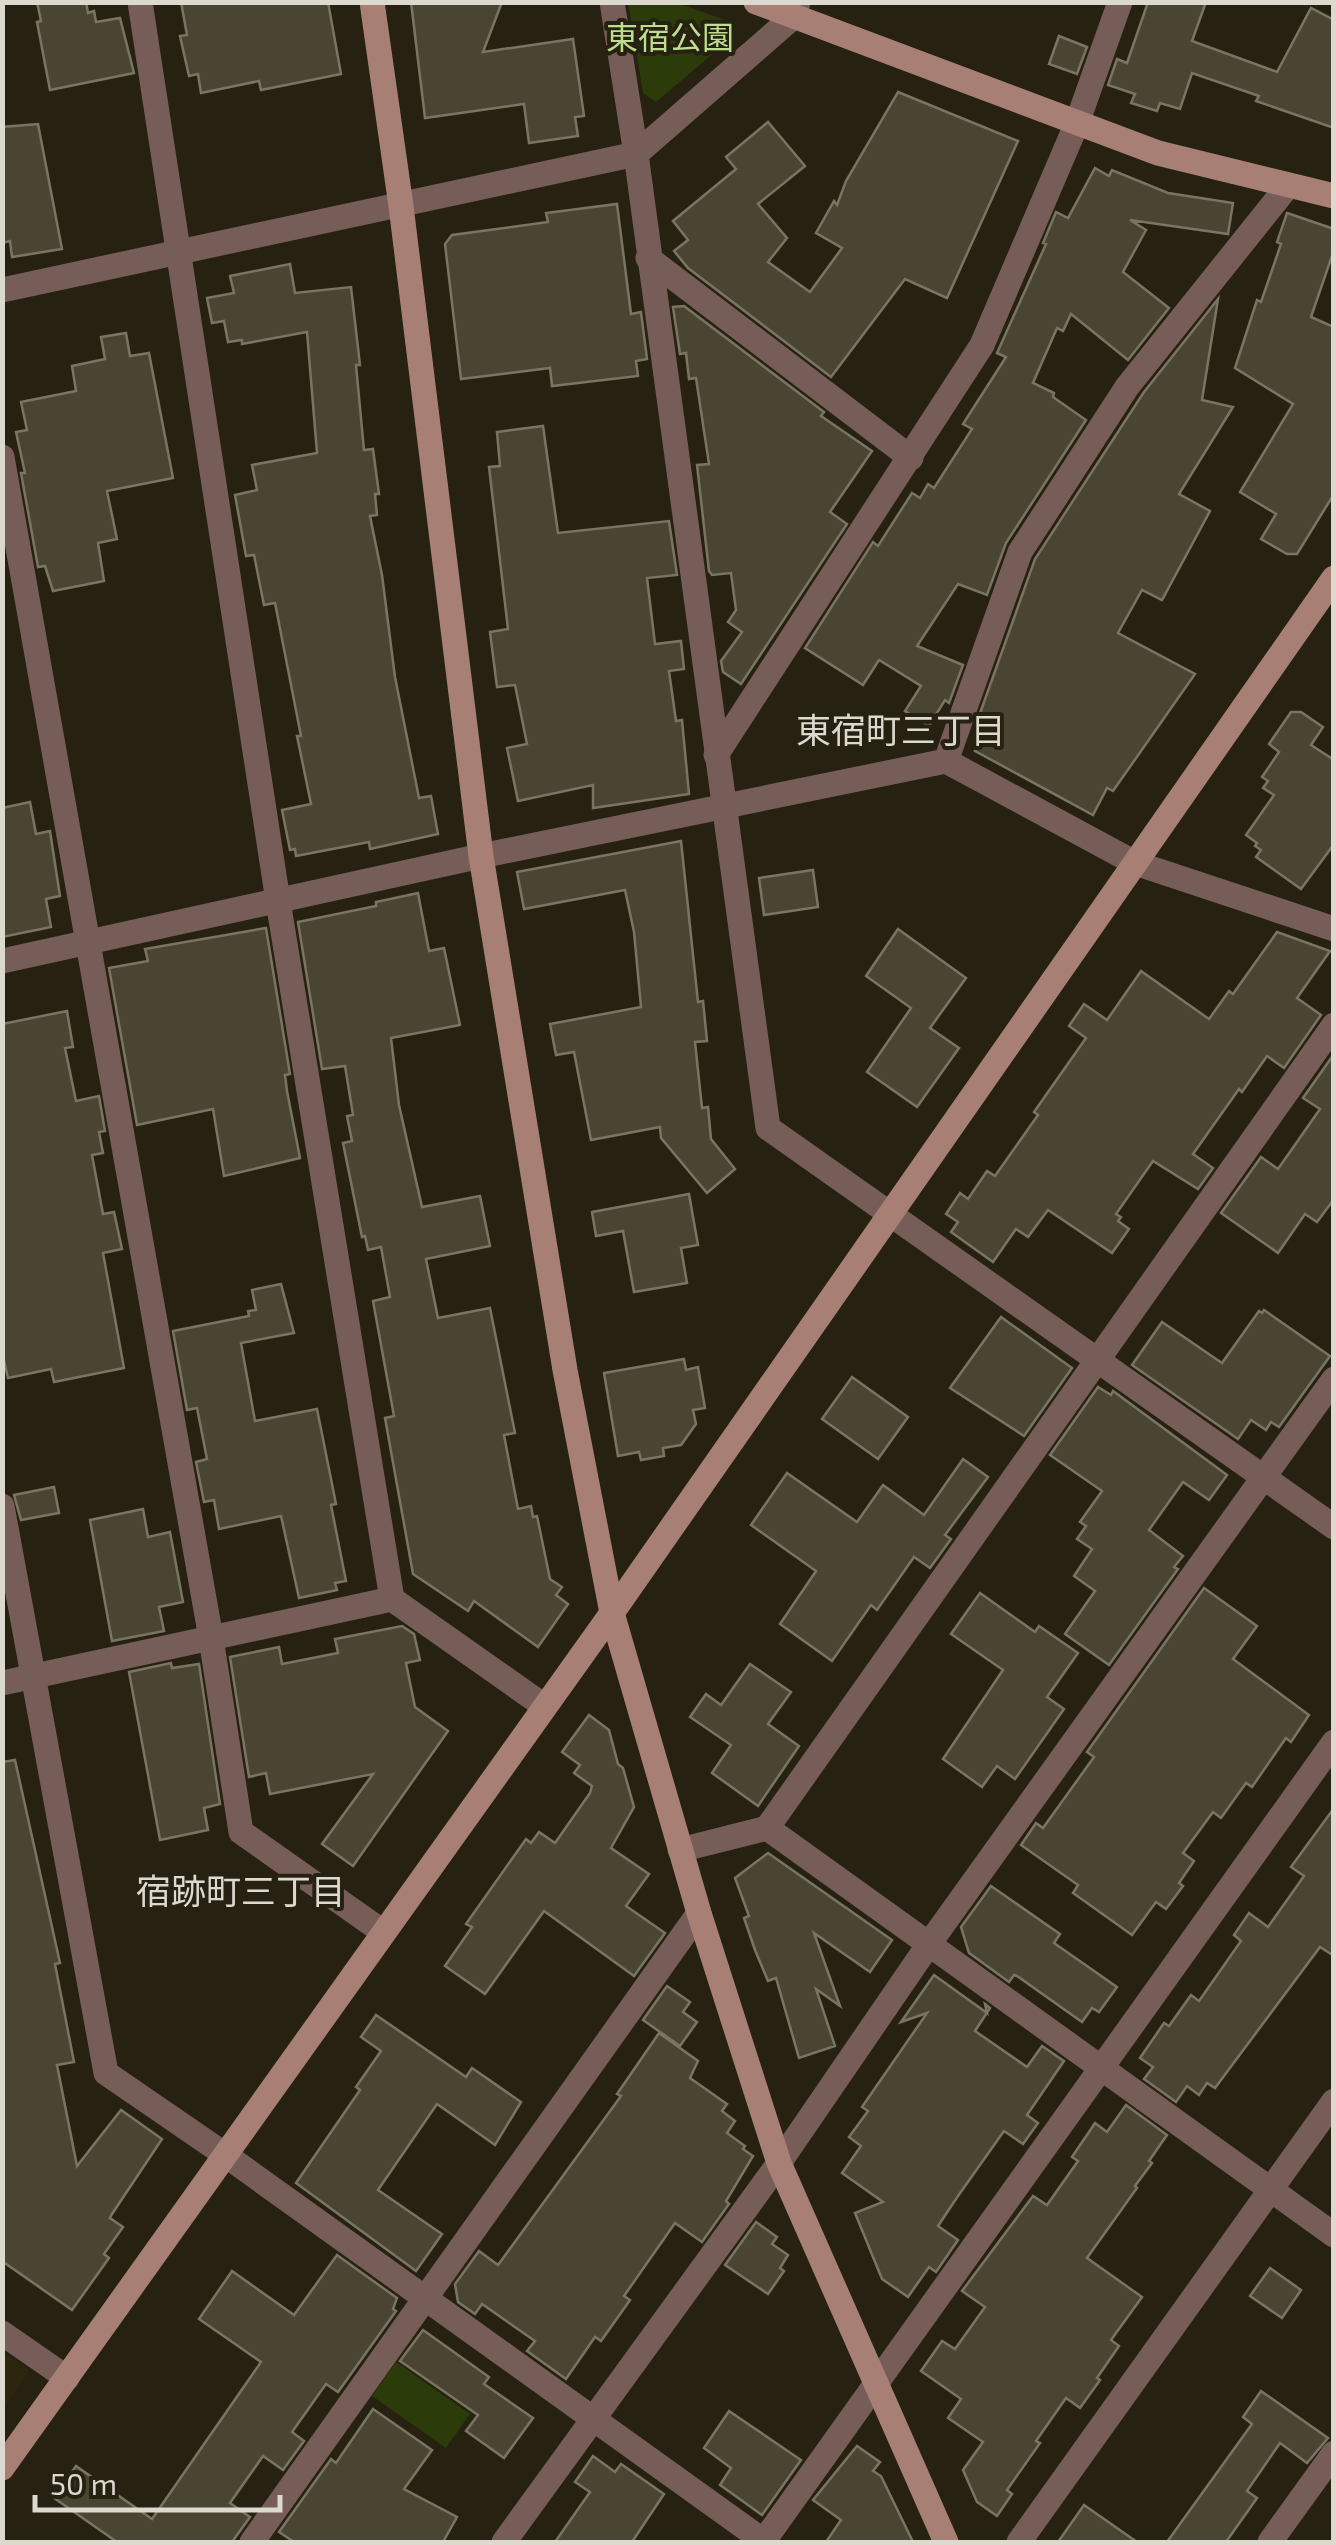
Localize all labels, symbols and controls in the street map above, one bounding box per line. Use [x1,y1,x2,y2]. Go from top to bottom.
park label: 東宿公園 [606,17,734,55]
district label: 東宿町三丁目 [796,708,1006,750]
district label: 宿跡町三丁目 [136,1869,346,1911]
scale bar [35,2450,280,2512]
text: 50 m [50,2465,117,2501]

